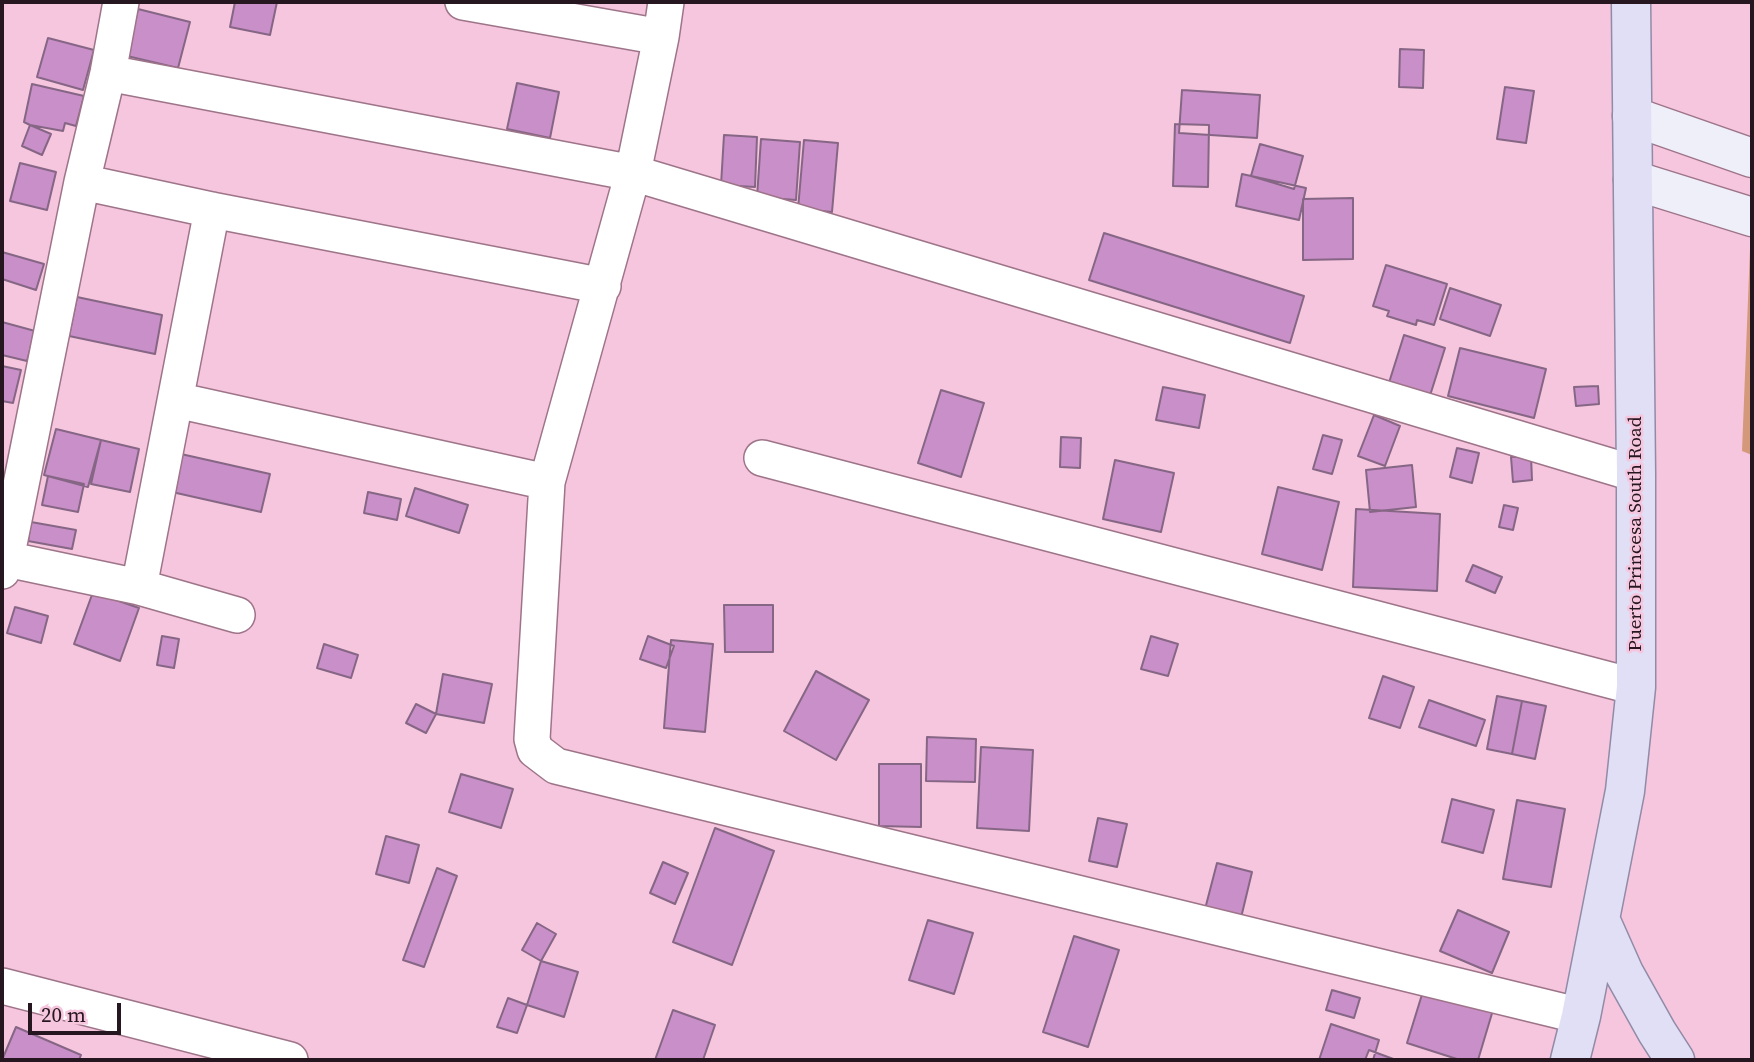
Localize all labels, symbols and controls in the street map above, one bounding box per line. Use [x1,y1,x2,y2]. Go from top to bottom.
street label: Puerto Princesa South Road [1625,417,1647,651]
scale bar [32,988,124,1032]
text: 20 m [41,1000,86,1029]

